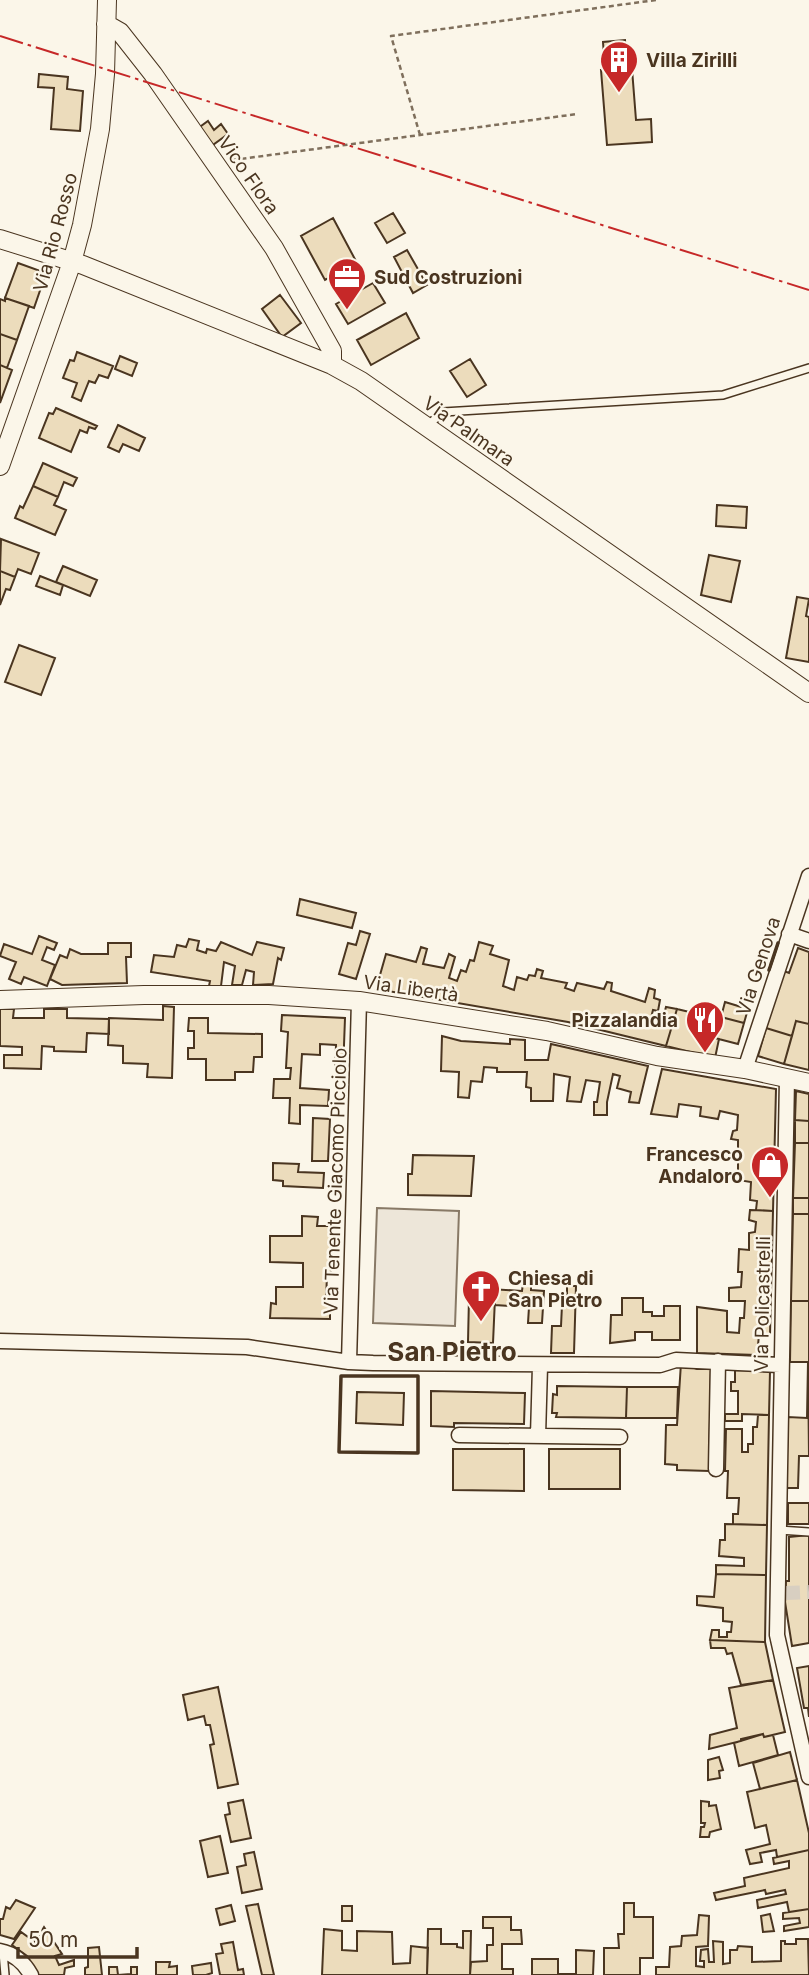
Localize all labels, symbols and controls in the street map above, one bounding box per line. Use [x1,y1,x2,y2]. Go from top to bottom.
building icon: Villa Zirilli [598,39,640,94]
place label: Villa Zirilli [646,49,737,72]
street label: Vico Flora [213,132,284,219]
street label: Via Rio Rosso [29,170,82,294]
office icon: Sud Costruzioni [326,256,368,311]
place label: Sud Costruzioni [374,266,522,289]
street label: Via Palmara [419,392,519,471]
street label: Via Genova [732,914,785,1018]
street label: Via Libertà [362,970,460,1007]
restaurant icon: Pizzalandia [684,999,726,1054]
place label: Pizzalandia [572,1009,678,1032]
street label: Via Tenente Giacomo Picciolo [319,1047,352,1315]
place label: Francesco Andaloro [646,1143,743,1188]
shop icon: Francesco Andaloro [749,1144,791,1199]
street label: Via Policastrelli [750,1236,775,1372]
place label: Chiesa di San Pietro [508,1267,602,1312]
church icon: Chiesa di San Pietro [460,1268,502,1323]
district label: San Pietro [387,1336,517,1367]
scale bar [18,1916,136,1960]
text: 50 m [28,1927,78,1952]

